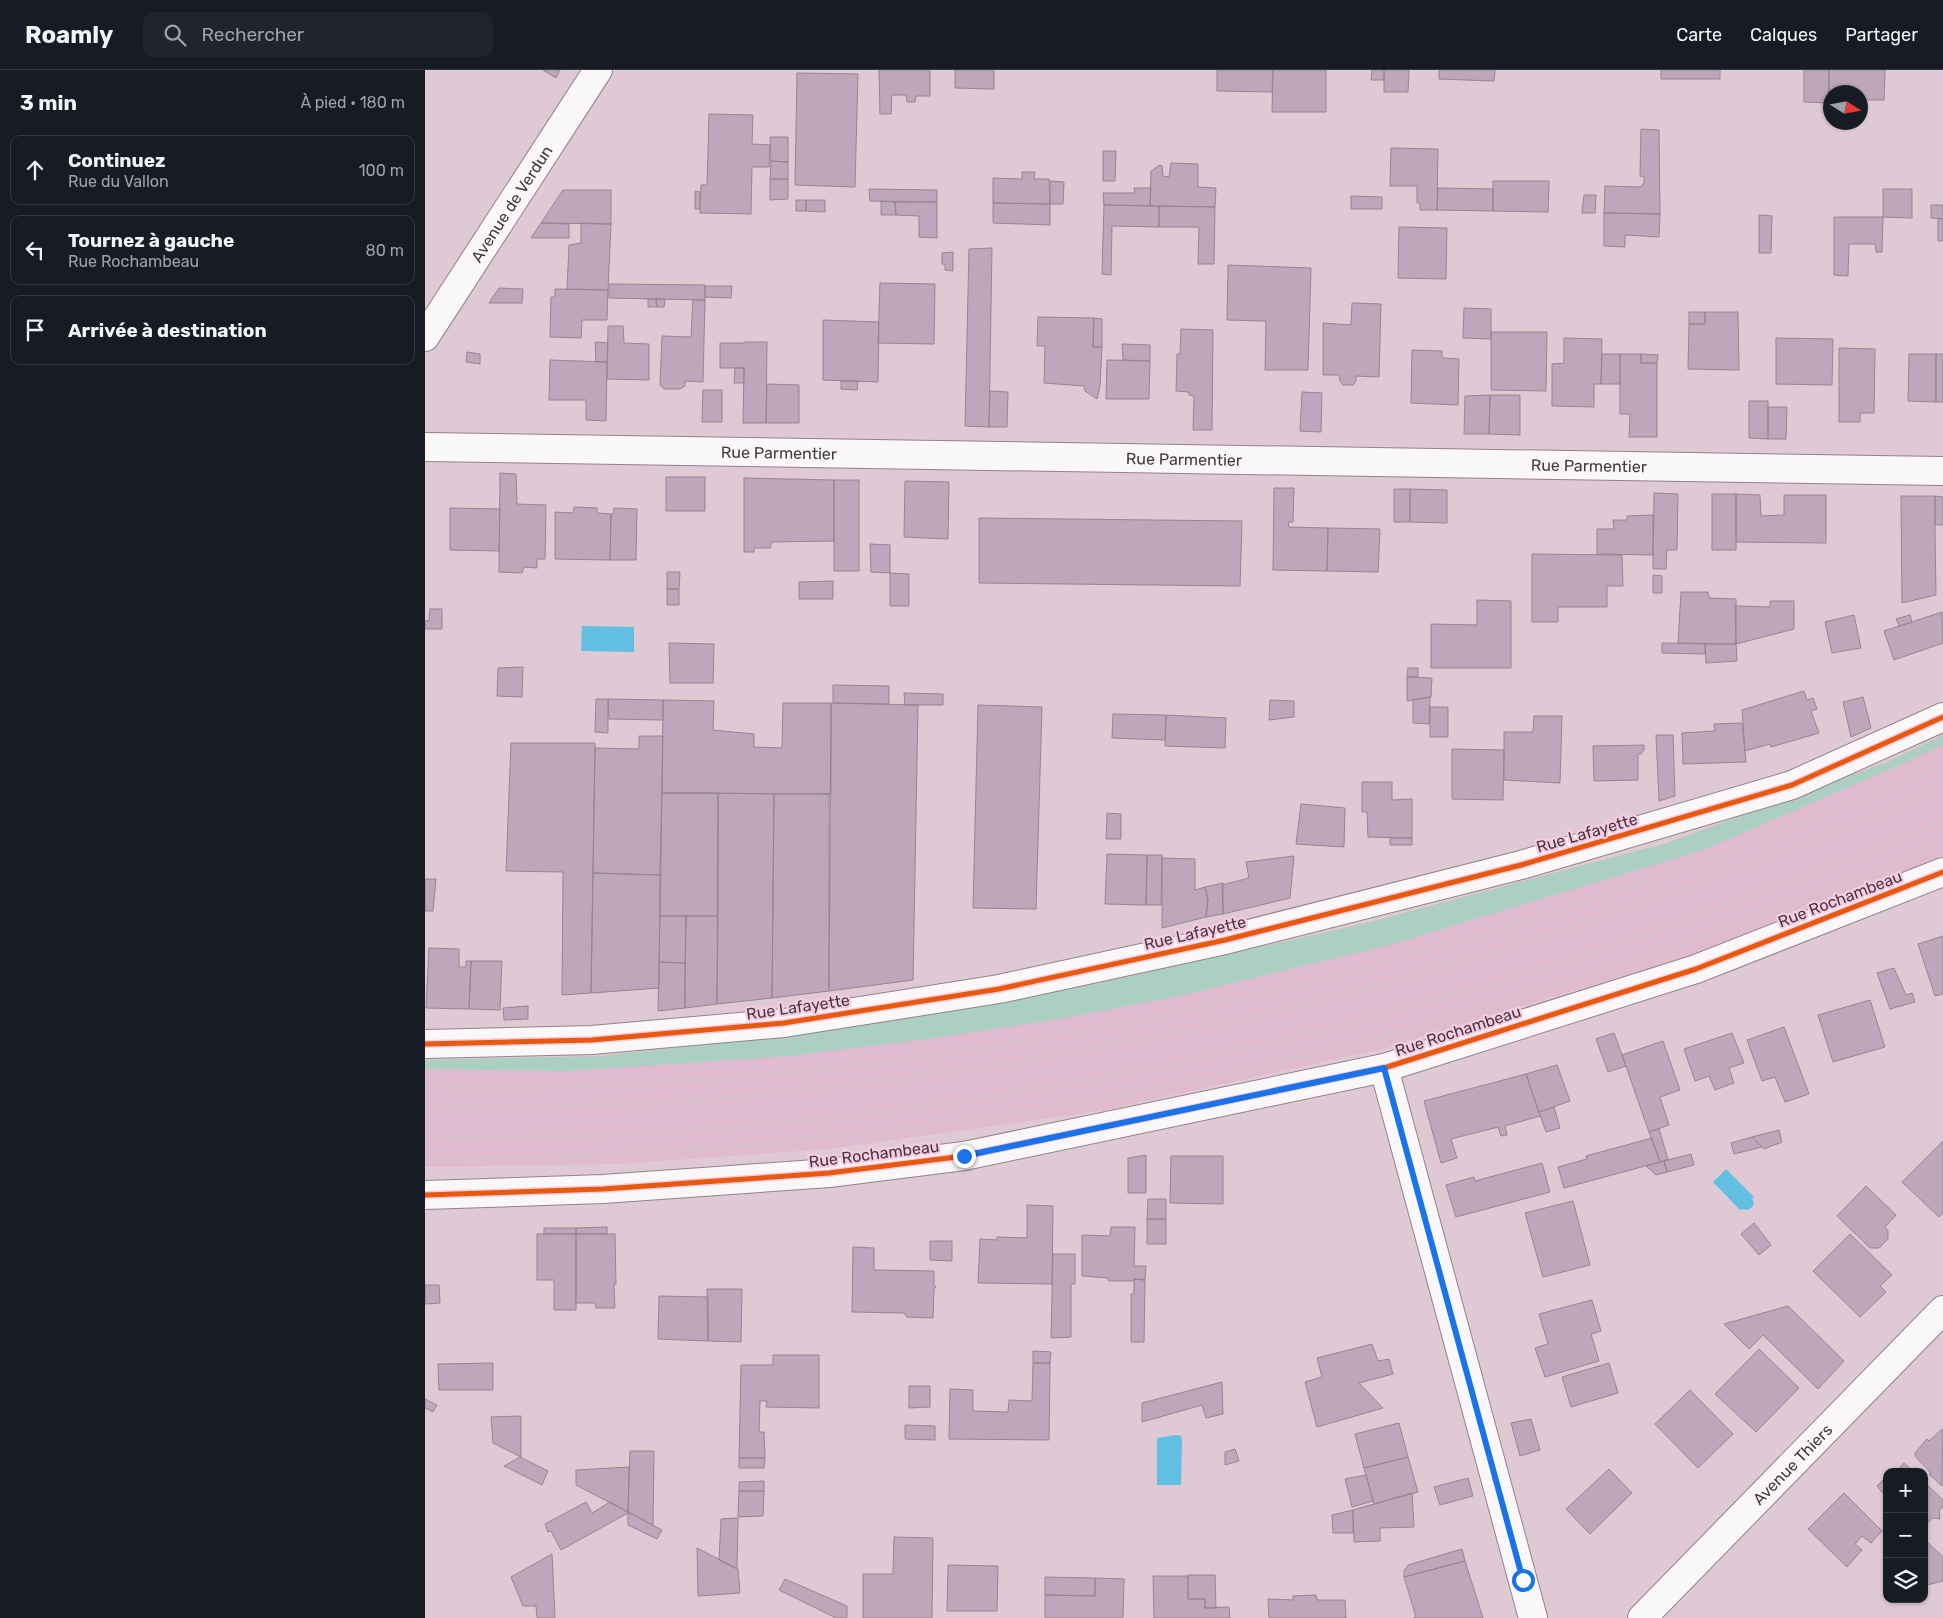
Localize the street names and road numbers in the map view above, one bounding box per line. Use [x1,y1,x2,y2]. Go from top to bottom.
street label: Avenue de Verdun [467,142,556,266]
street label: Rue Parmentier [721,442,837,463]
street label: Rue Parmentier [1126,449,1242,469]
street label: Rue Parmentier [1531,455,1647,476]
street label: Rue Lafayette [1534,809,1640,857]
street label: Rue Rochambeau [1775,867,1905,931]
street label: Rue Lafayette [1142,912,1248,954]
street label: Rue Lafayette [745,990,851,1024]
street label: Rue Rochambeau [1393,1002,1523,1060]
street label: Rue Rochambeau [808,1137,940,1171]
street label: Avenue Thiers [1749,1420,1836,1509]

